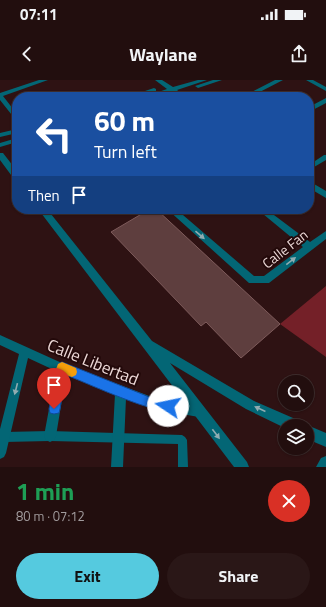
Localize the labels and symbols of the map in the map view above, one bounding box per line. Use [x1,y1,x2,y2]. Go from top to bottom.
street label: Calle Fan [257,224,312,273]
one-way arrow [195,230,205,239]
one-way arrow [286,256,297,265]
street label: Calle Libertad [43,332,143,392]
pin [37,368,71,409]
one-way arrow [13,383,19,395]
position arrow [147,385,189,427]
one-way arrow [254,406,266,412]
one-way arrow [212,428,221,439]

